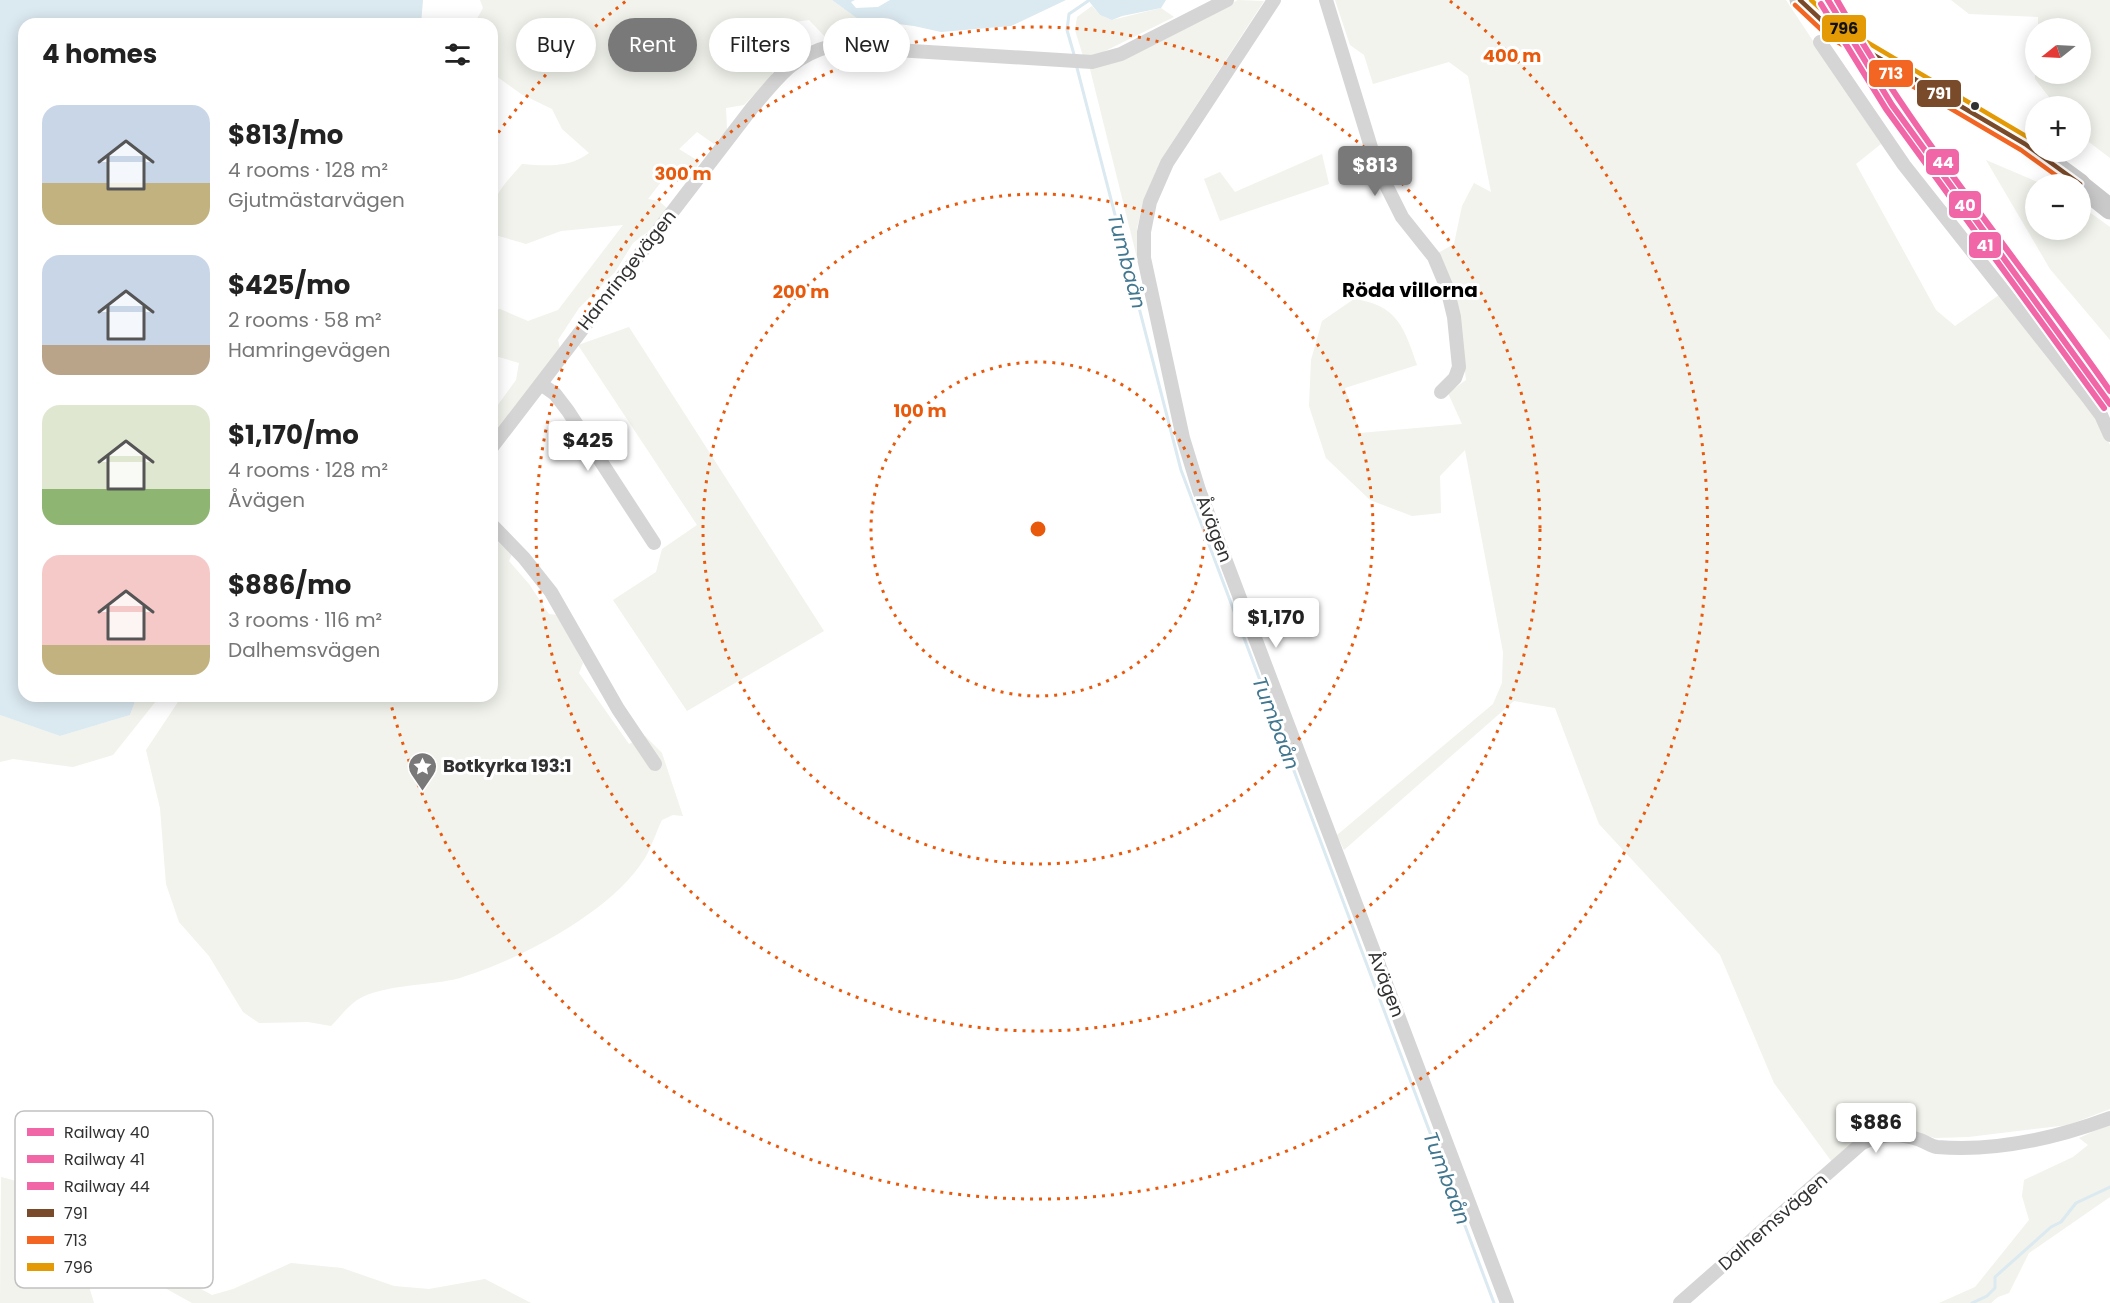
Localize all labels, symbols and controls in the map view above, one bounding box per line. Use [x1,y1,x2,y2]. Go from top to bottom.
line badge: 796 [1821,14,1867,43]
text: 796 [1830,17,1858,40]
chip: Buy [516,18,596,72]
chip: Rent [608,18,697,72]
chip: Filters [709,18,811,72]
chip: New [823,18,910,72]
north arrow [2025,18,2091,84]
map controls [2025,18,2091,240]
text: 4 homes [42,36,157,72]
icon: filters [441,38,474,71]
text: 400 m [1483,43,1541,68]
line badge: 713 [1868,59,1914,88]
text: 713 [1879,62,1903,85]
line badge: 791 [1916,79,1962,108]
text: 791 [1927,82,1951,105]
button: + [2025,96,2091,162]
unlabelled marker [1969,100,1981,112]
text: $813/mo [228,117,343,153]
icon: home [90,129,162,201]
pin: $813 [1339,146,1411,197]
line badge: 44 [1925,148,1960,176]
text: $813 [1352,151,1398,179]
text: 44 [1932,151,1954,174]
text: 4 rooms · 128 m² [228,156,388,184]
text: 300 m [654,161,712,186]
button: − [2025,174,2091,240]
text: Gjutmästarvägen [228,186,405,214]
line badge: 40 [1948,190,1982,219]
text: 40 [1954,194,1976,217]
street label: Hamringevägen [572,204,681,335]
water label: Tumbaån [1101,210,1153,312]
line badge: 41 [1968,231,2002,259]
text: 41 [1977,234,1993,257]
text: $425/mo [228,267,350,303]
district label: Röda villorna [1342,276,1478,304]
icon: home [90,279,162,351]
text: 200 m [773,279,829,304]
text: 2 rooms · 58 m² [228,306,382,334]
text: Hamringevägen [228,336,391,364]
text: 100 m [893,398,947,423]
text: $1,170/mo [228,417,359,453]
pin: $425 [552,421,624,472]
text: $425 [562,426,614,454]
icon: home [90,429,162,501]
text: 4 rooms · 128 m² [228,456,388,484]
text: Åvägen [228,486,305,514]
street label: Åvägen [1190,492,1239,566]
centre of rings [1028,519,1048,539]
text: $886/mo [228,567,351,603]
icon: home [90,579,162,651]
pin: $1,170 [1227,598,1325,649]
text: $1,170 [1247,603,1305,631]
text: 3 rooms · 116 m² [228,606,382,634]
text: Dalhemsvägen [228,636,380,664]
water label: Tumbaån [1245,672,1307,774]
place icon: Botkyrka 193:1 [406,750,438,792]
place label: Botkyrka 193:1 [443,753,572,778]
street label: Åvägen [1362,947,1411,1021]
pin: $886 [1840,1103,1912,1154]
text: $886 [1850,1108,1902,1136]
legend [15,1111,213,1288]
text: Railway 40 [64,1121,150,1144]
water label: Tumbaån [1416,1127,1478,1229]
text: Railway 41 [64,1148,145,1171]
street label: Dalhemsvägen [1713,1167,1833,1276]
text: Railway 44 [64,1175,150,1198]
text: 791 [64,1202,88,1225]
text: 713 [64,1229,87,1252]
text: 796 [64,1256,93,1279]

